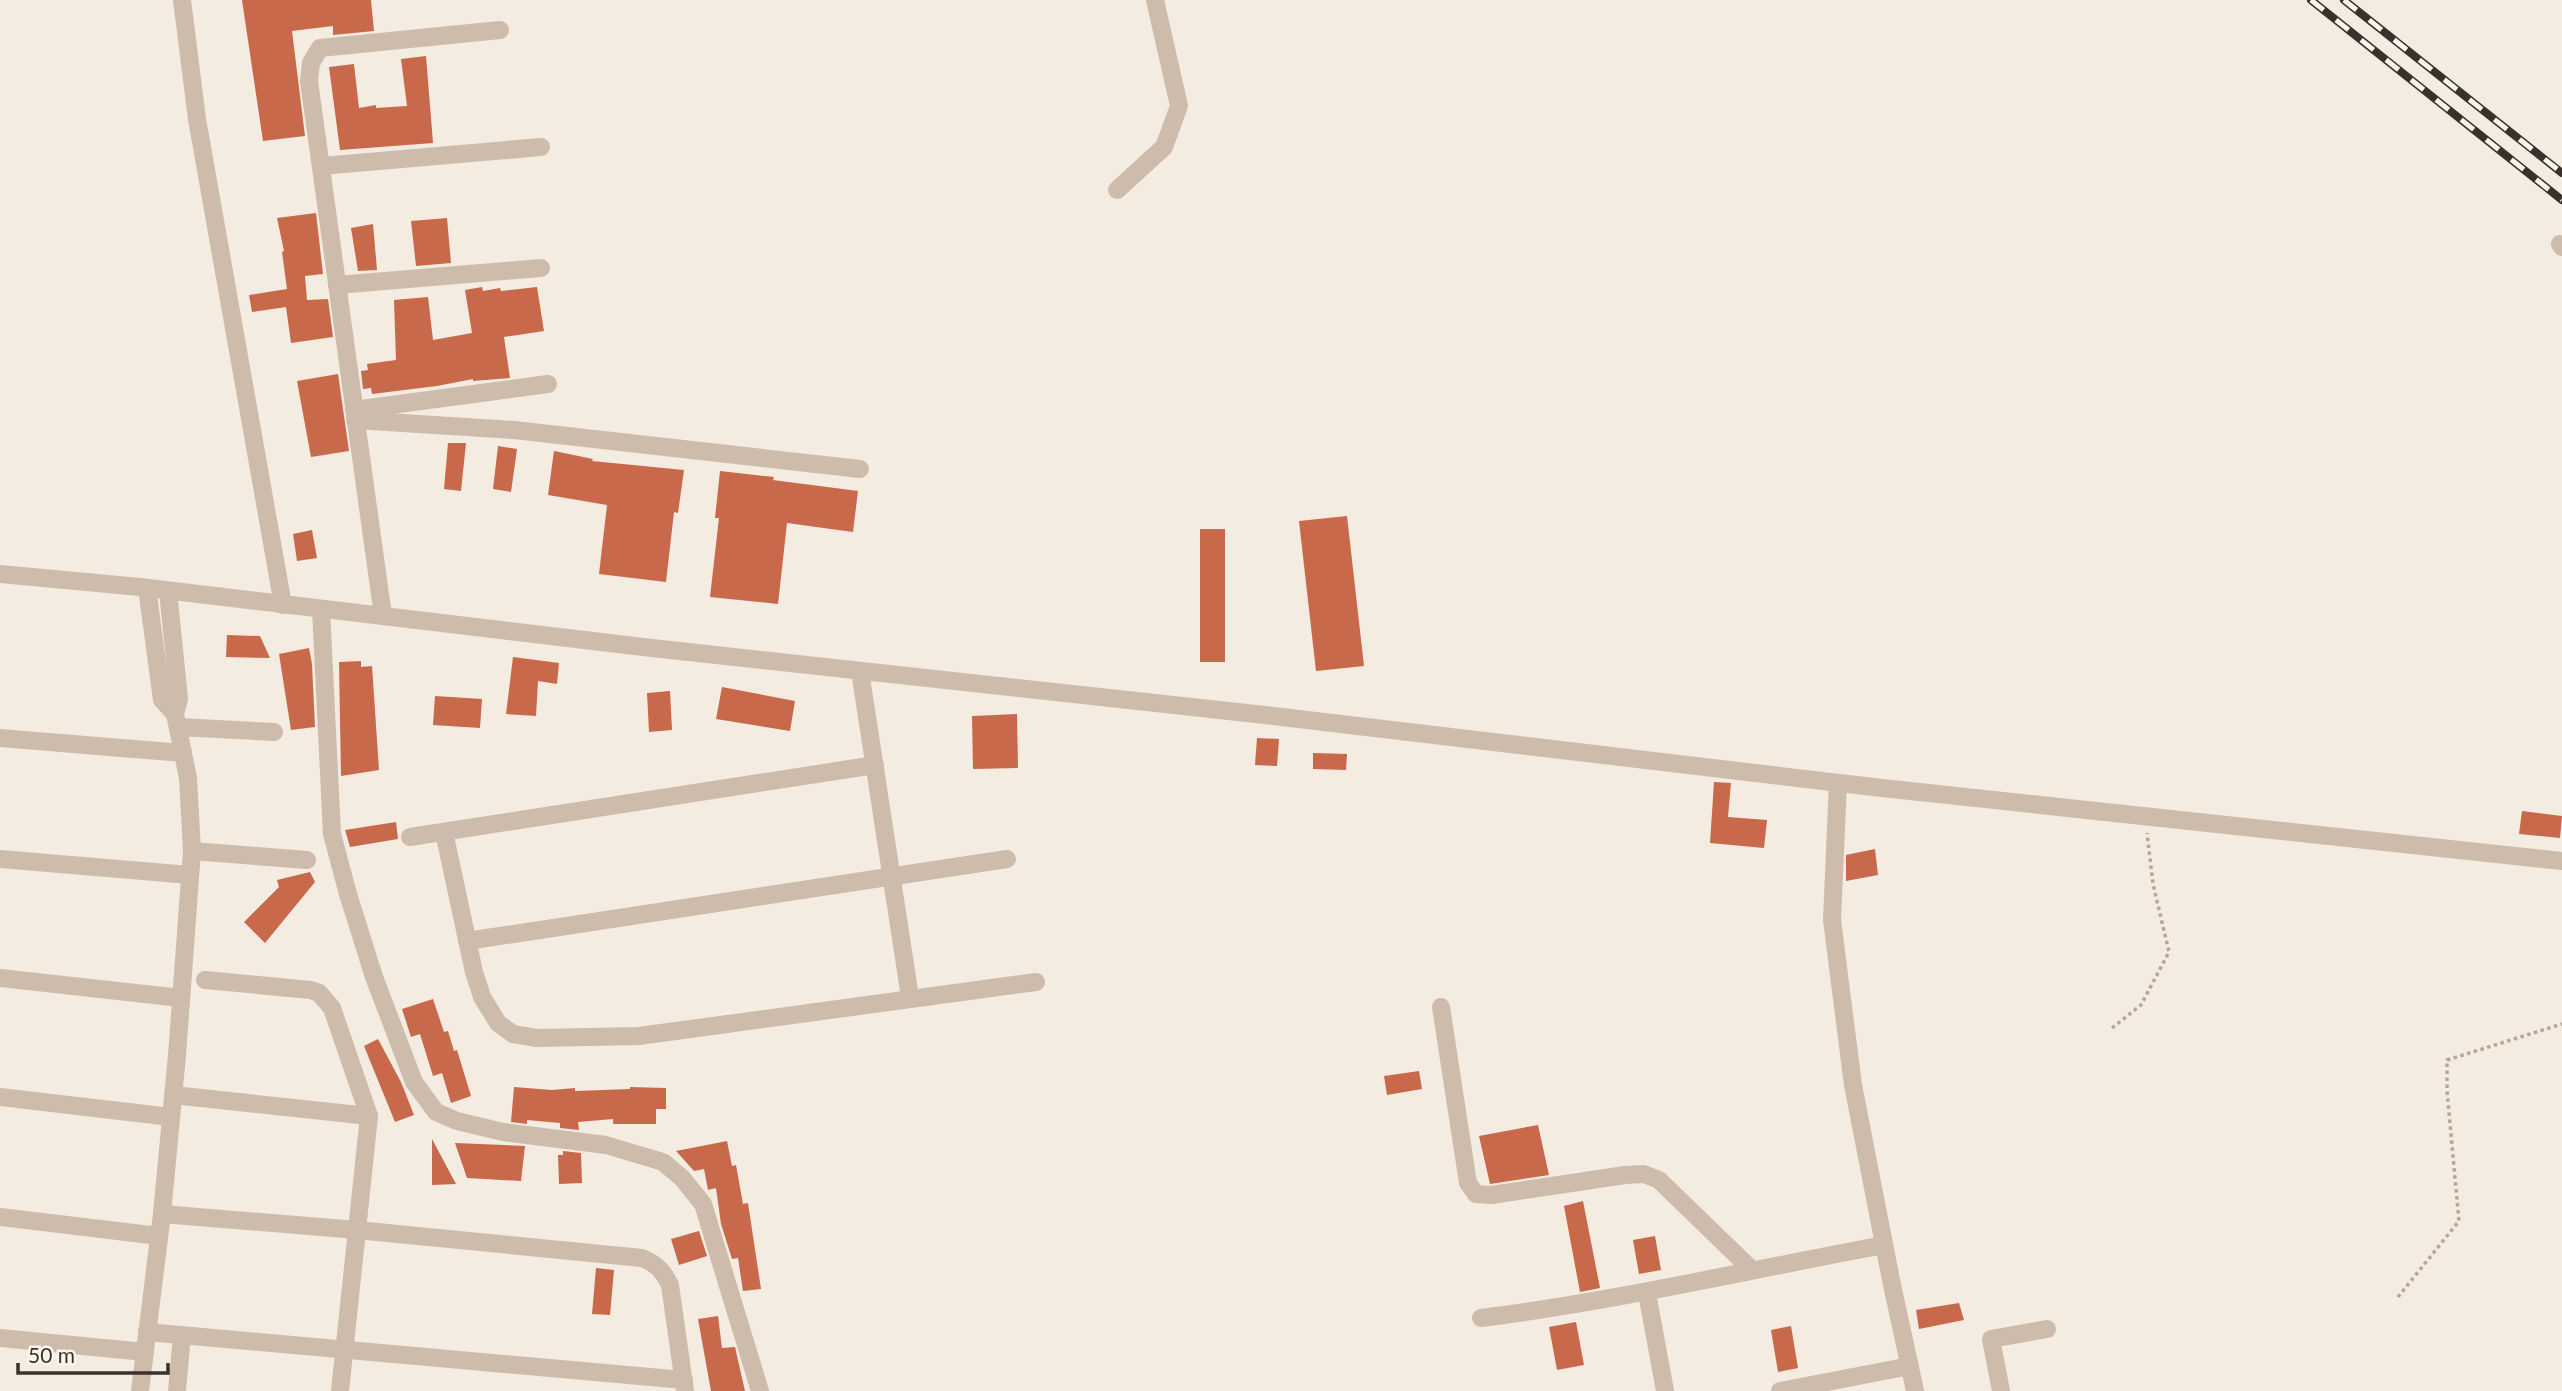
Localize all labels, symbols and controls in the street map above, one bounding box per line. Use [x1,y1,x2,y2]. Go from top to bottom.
scale bar [18,1332,168,1376]
text: 50 m [28,1342,75,1367]

